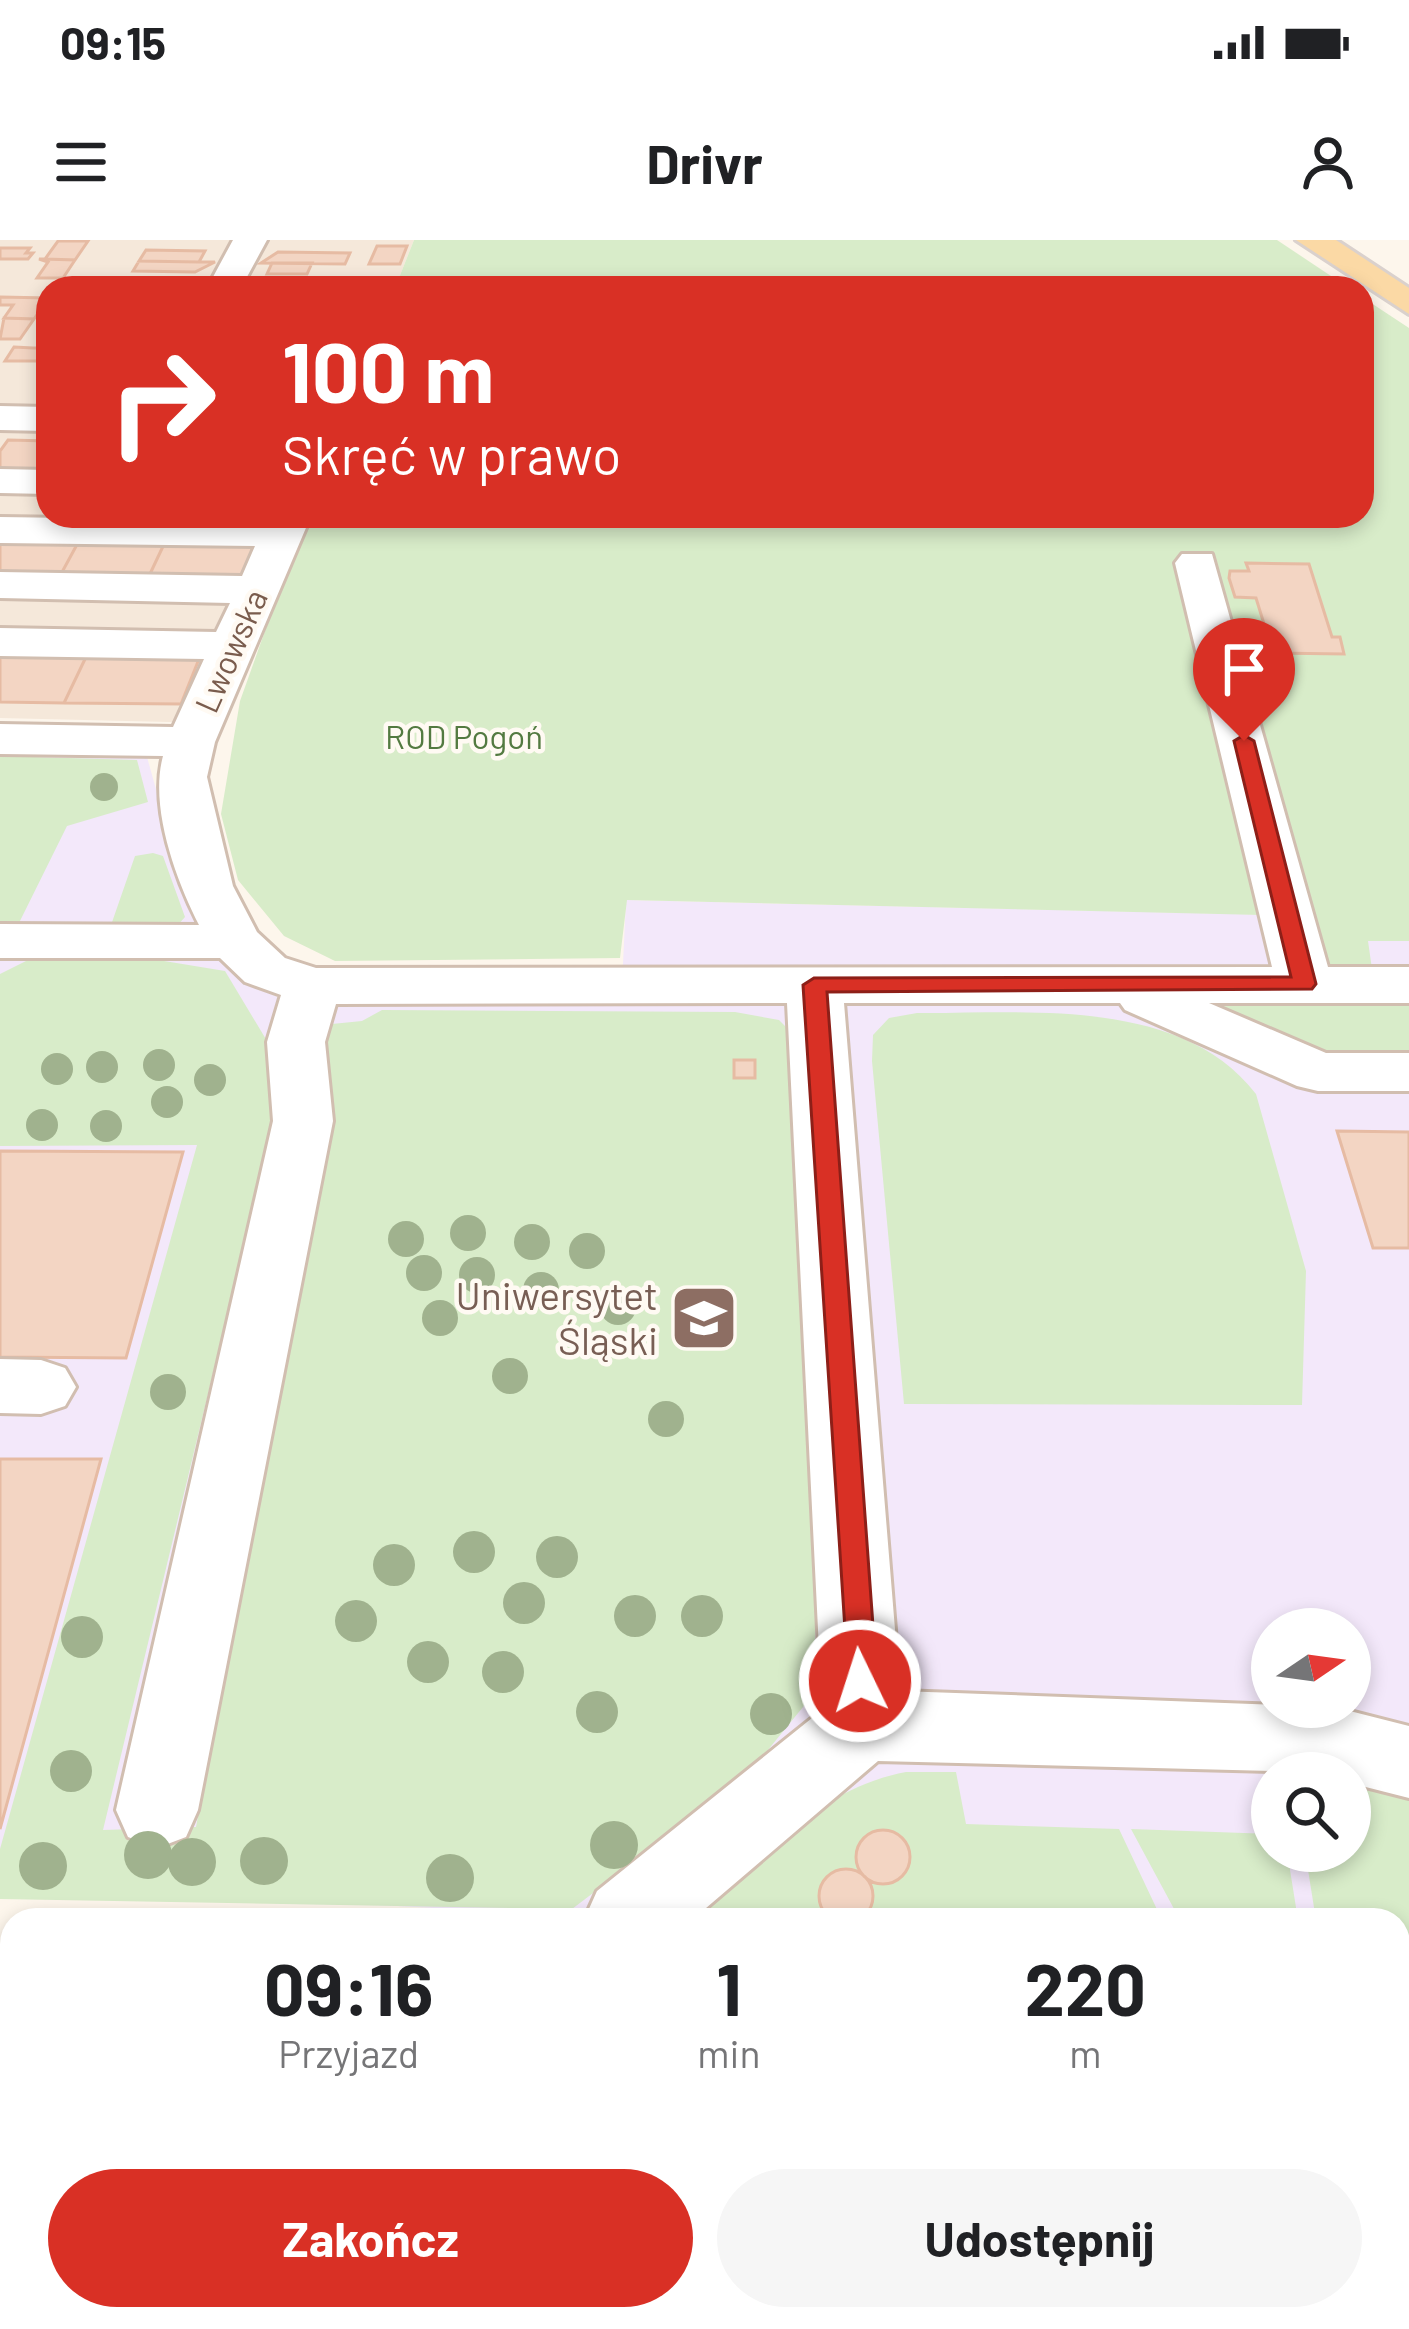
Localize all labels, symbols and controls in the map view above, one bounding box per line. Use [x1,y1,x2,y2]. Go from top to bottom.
text: 09:15 [60,15,166,69]
icon: menu [48,129,114,195]
icon: person [1295,129,1361,195]
text: Drivr [646,130,763,195]
text: 100 m [282,319,494,420]
icon: right [84,324,240,480]
text: Skręć w prawo [282,421,621,486]
street label: Lwowska [185,583,275,718]
pin [1193,618,1295,741]
icon: arrive [1211,636,1277,702]
park label: ROD Pogoń [385,716,543,756]
place label: Uniwersytet Śląski [456,1271,658,1363]
school or university icon: Uniwersytet Śląski [669,1283,739,1353]
north arrow [1251,1608,1371,1728]
map controls [1251,1608,1371,1872]
position arrow [797,1618,923,1744]
button: search [1251,1752,1371,1872]
text: 09:16 [264,1944,434,2030]
text: 1 [716,1944,742,2030]
text: 220 [1024,1944,1146,2030]
text: Przyjazd [278,2029,419,2076]
text: min [697,2029,761,2076]
text: m [1069,2029,1101,2076]
button: Zakończ [48,2169,693,2307]
button: Udostępnij [717,2169,1362,2307]

